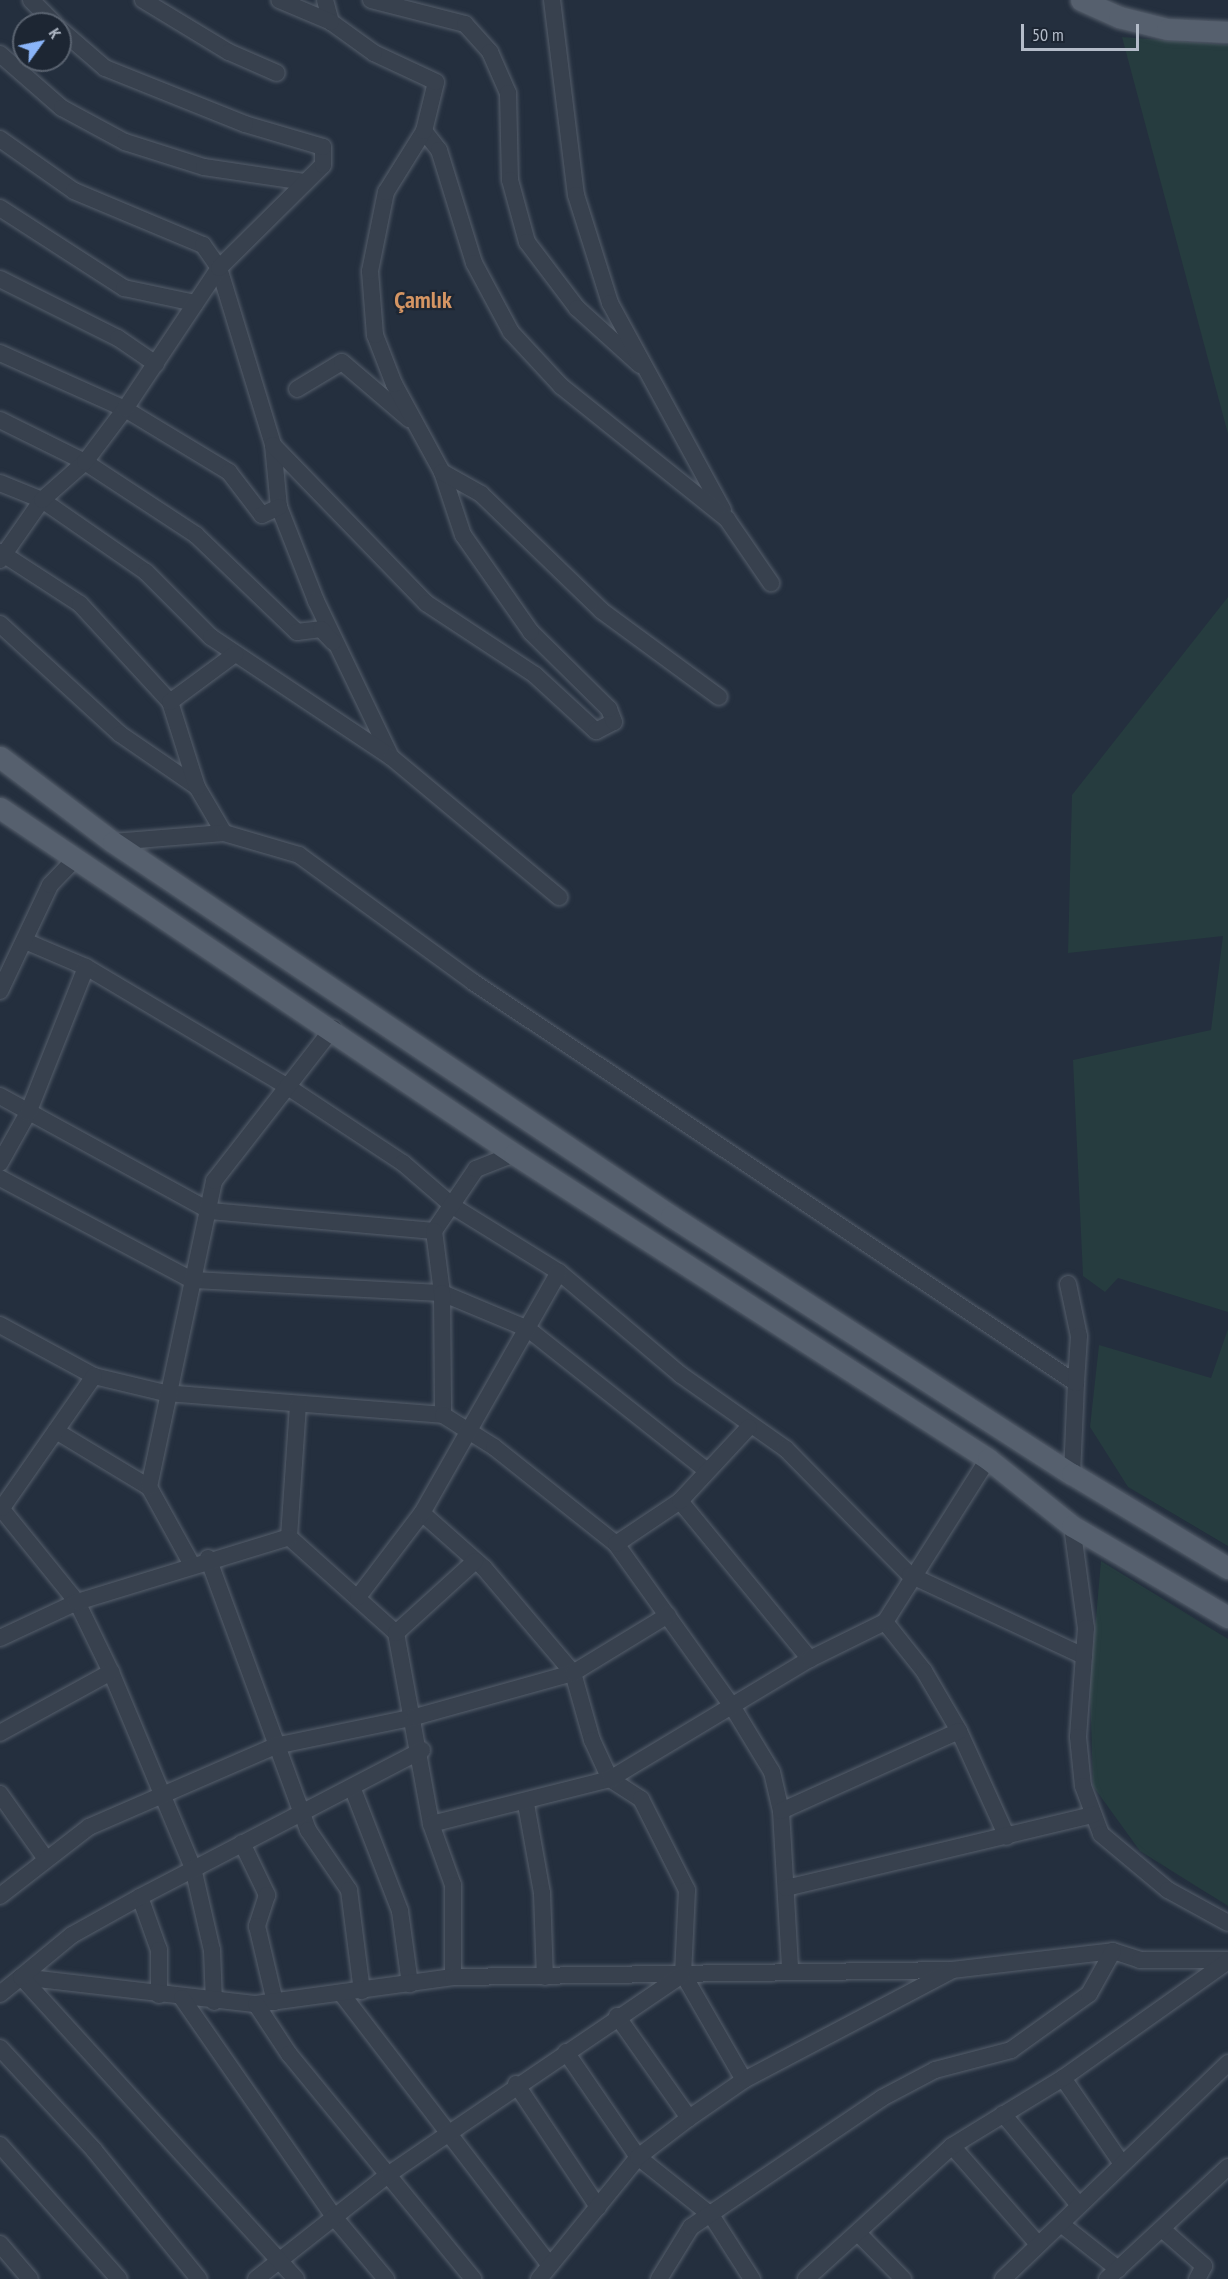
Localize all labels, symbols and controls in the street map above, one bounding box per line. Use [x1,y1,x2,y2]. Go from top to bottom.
north arrow [12,12,72,72]
scale bar [1024,12,1142,50]
text: 50 m [1032,23,1064,46]
text: K [45,24,66,42]
district label: Çamlık [394,286,452,314]

